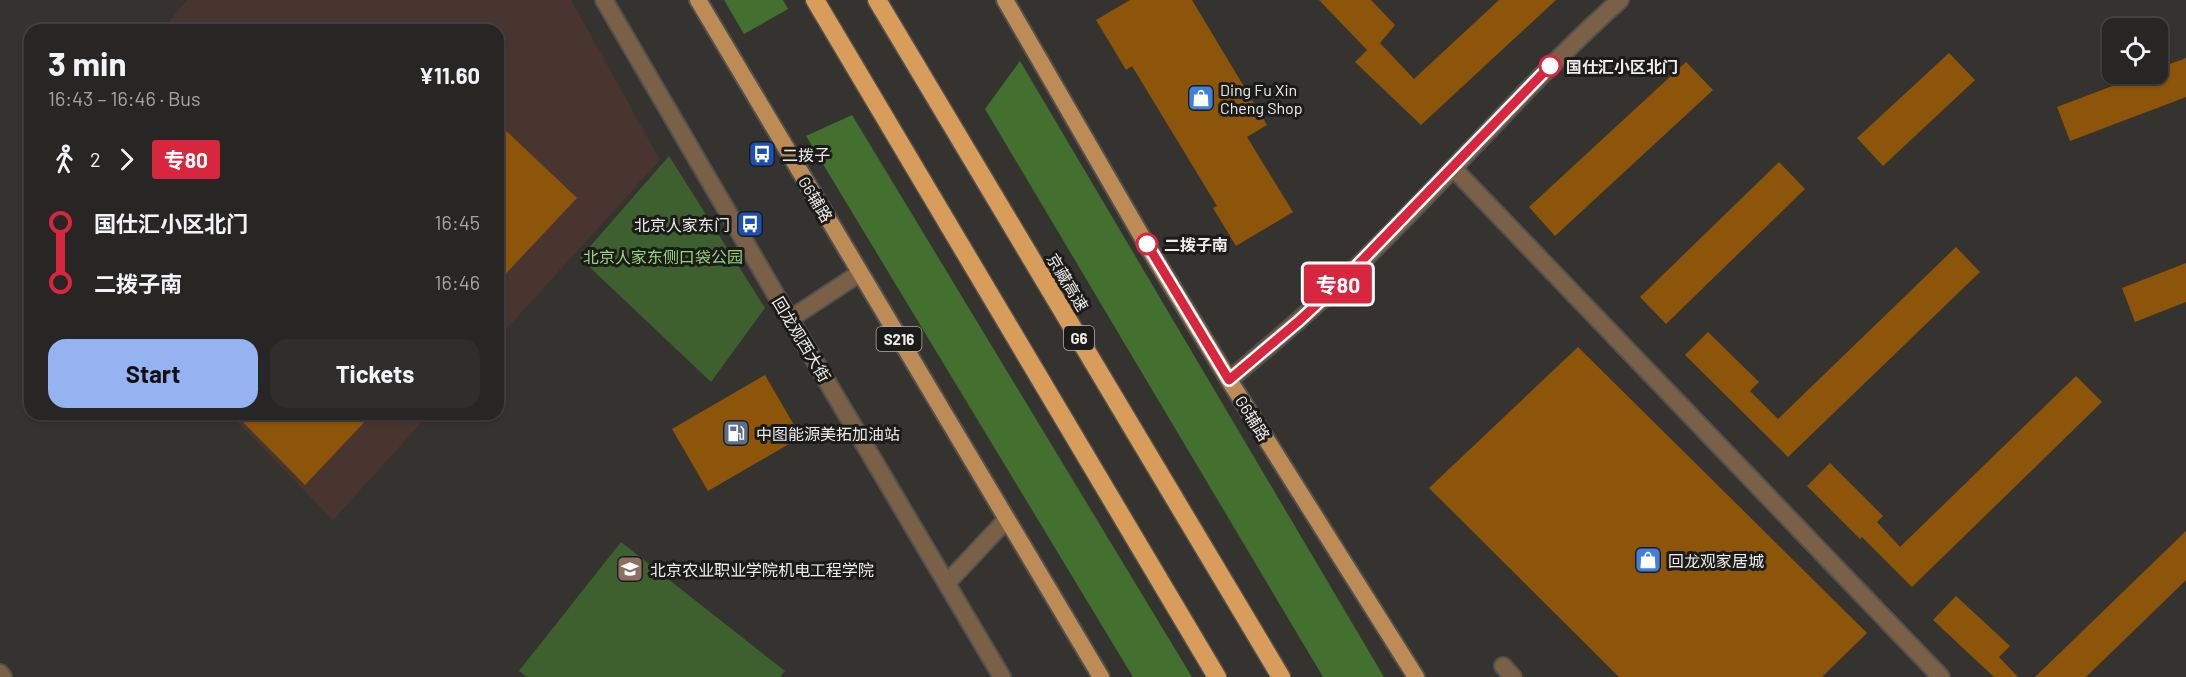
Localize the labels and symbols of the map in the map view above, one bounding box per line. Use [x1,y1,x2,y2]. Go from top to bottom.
marker: 国仕汇小区北门 [1539,55,1561,77]
place label: 国仕汇小区北门 [1566,57,1678,76]
place label: Ding Fu Xin Cheng Shop [1220,80,1303,117]
shop icon: Ding Fu Xin Cheng Shop [1186,83,1216,113]
bus stop icon: 二拨子 [747,139,777,169]
place label: 二拨子 [782,145,830,164]
street label: G6辅路 [795,173,837,225]
bus stop icon: 北京人家东门 [735,209,765,239]
place label: 北京人家东门 [634,215,730,234]
marker: 二拨子南 [1136,233,1158,255]
place label: 二拨子南 [1164,235,1228,254]
park label: 北京人家东侧口袋公园 [583,247,743,266]
street label: 京藏高速 [1043,250,1093,314]
line badge: 专80 [1304,264,1372,304]
street label: 回龙观西大街 [769,293,835,385]
road number: G6 [1064,326,1094,350]
road number: S216 [876,327,922,351]
street label: G6辅路 [1232,392,1274,444]
fuel station icon: 中图能源美拓加油站 [721,418,751,448]
place label: 中图能源美拓加油站 [756,424,900,443]
shop icon: 回龙观家居城 [1633,545,1663,575]
place label: 回龙观家居城 [1668,551,1764,570]
school or university icon: 北京农业职业学院机电工程学院 [615,554,645,584]
place label: 北京农业职业学院机电工程学院 [650,560,874,579]

